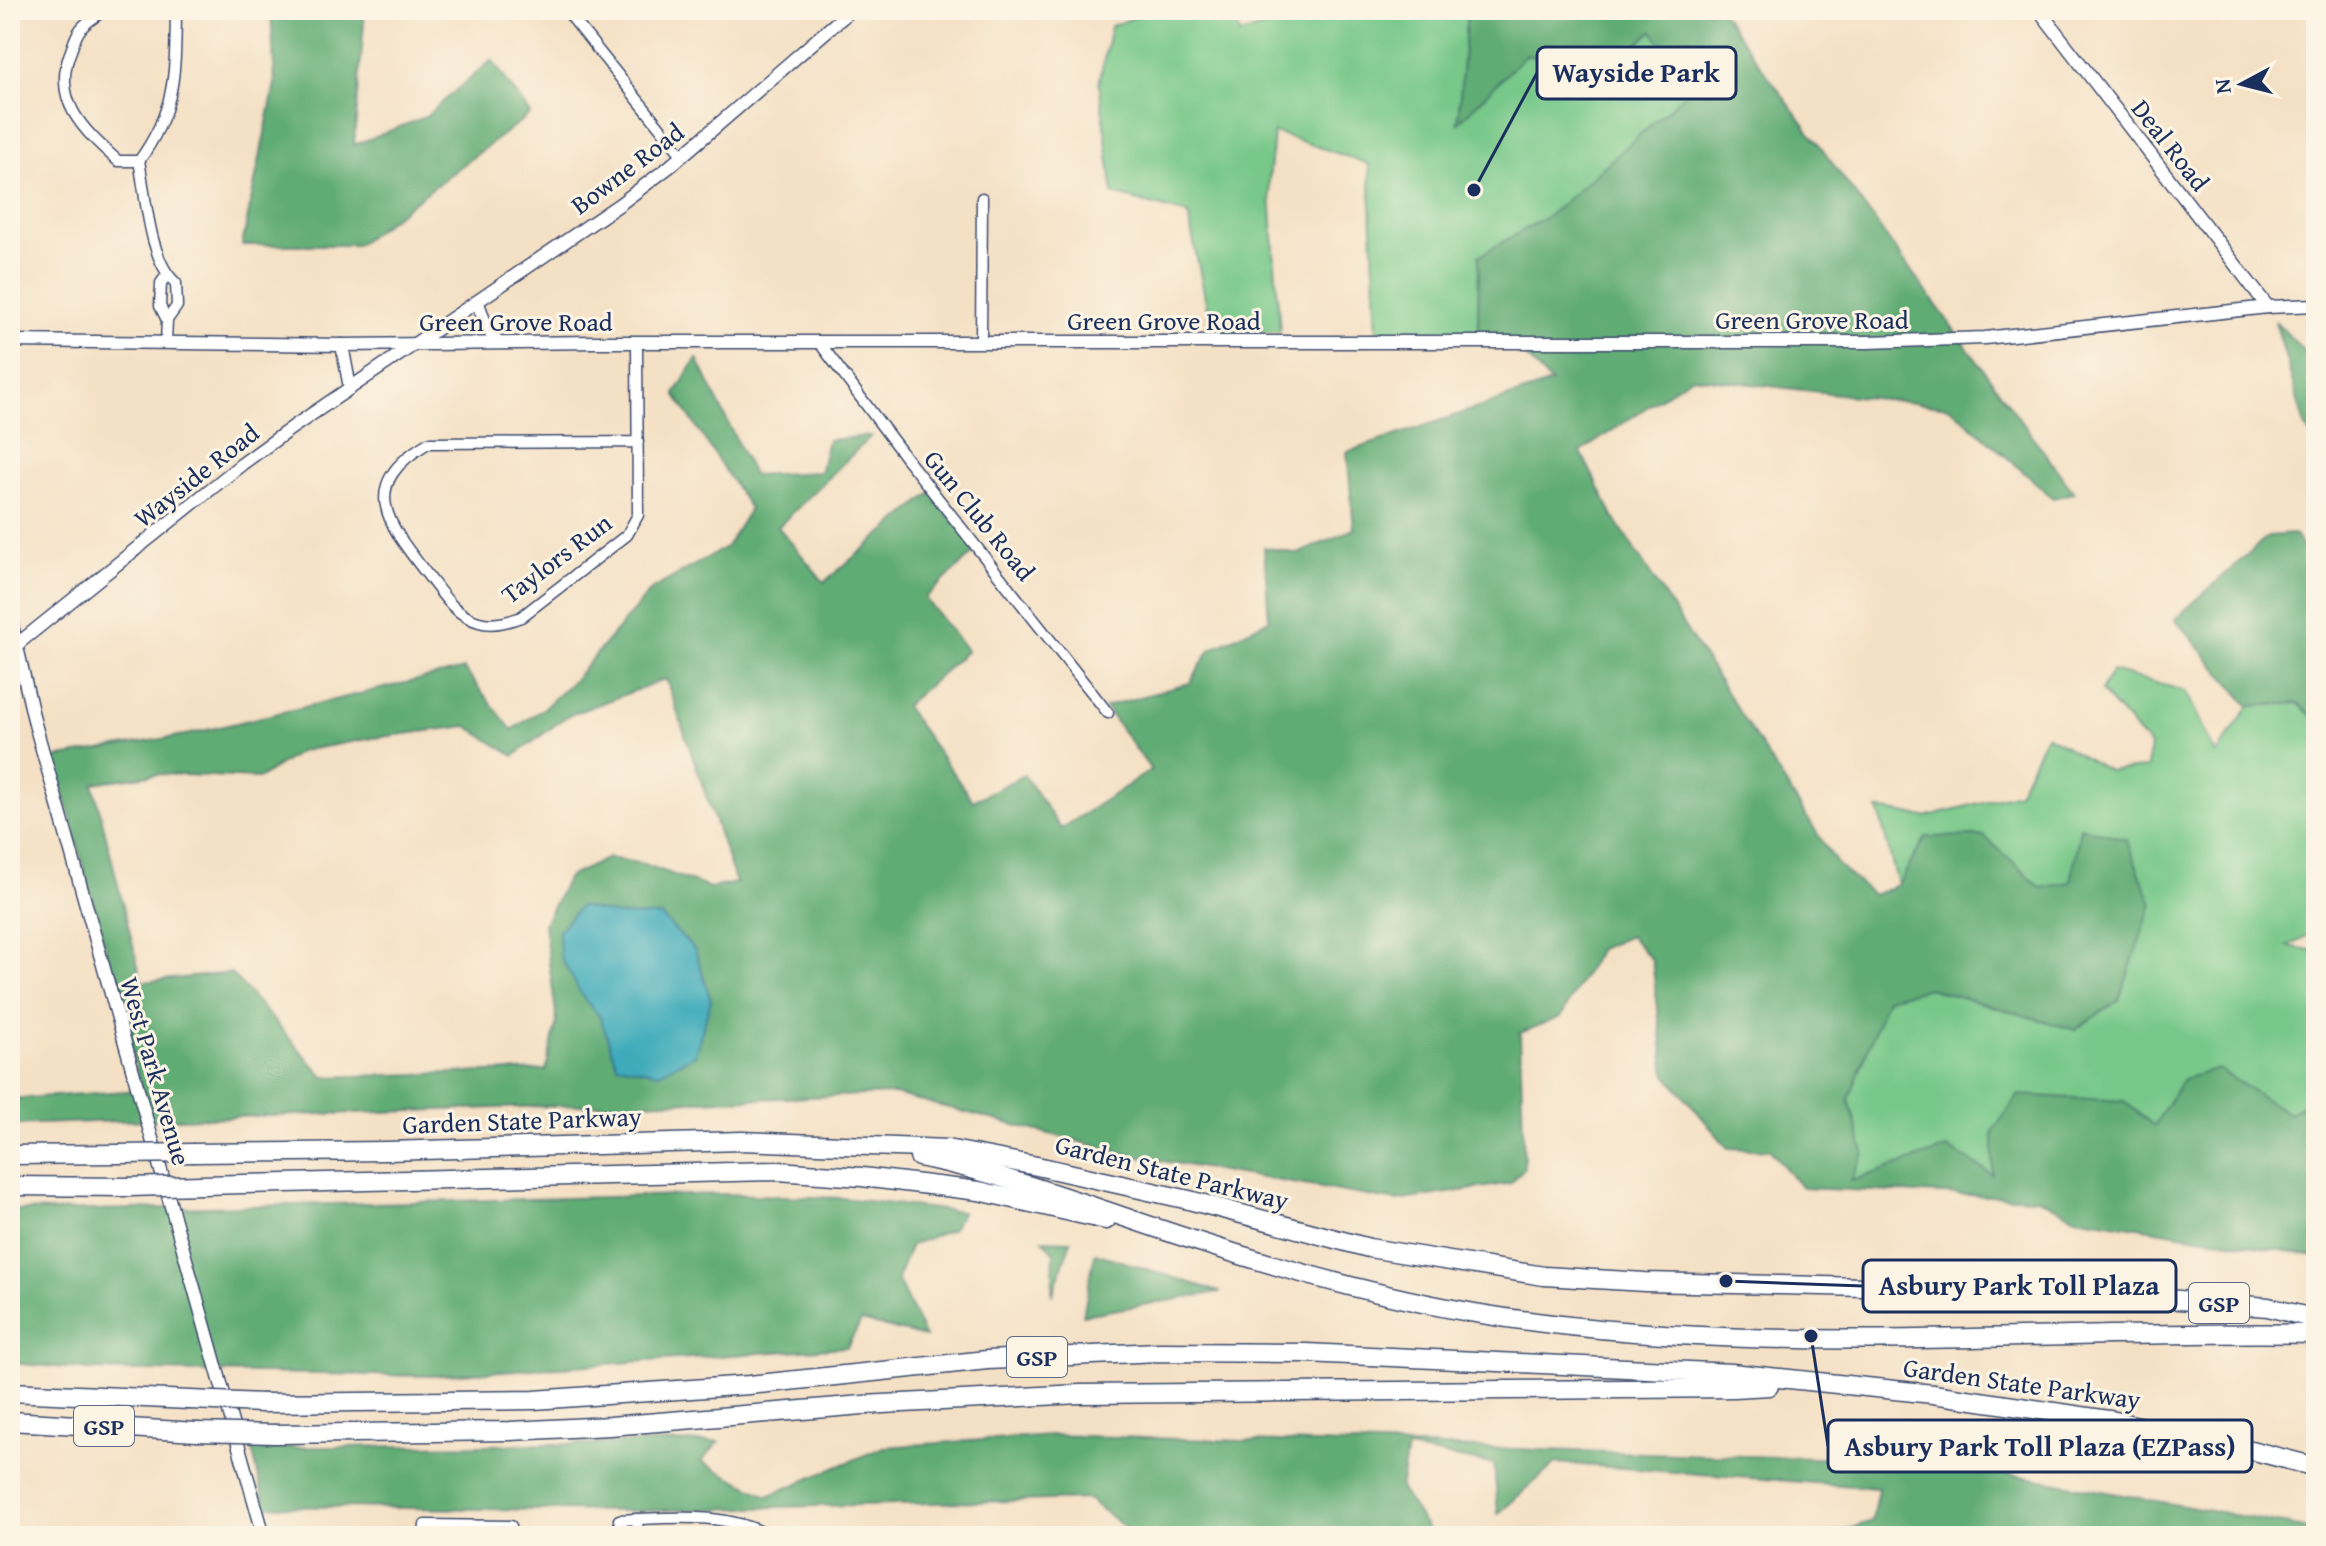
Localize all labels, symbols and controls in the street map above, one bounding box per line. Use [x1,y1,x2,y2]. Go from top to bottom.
north arrow [2202,44,2282,124]
callout: Wayside Park [1537,47,1736,99]
text: Wayside Park [1552,51,1721,92]
text: N [2205,77,2239,96]
street label: Deal Road [2122,91,2220,200]
street label: Bowne Road [562,112,692,224]
street label: Green Grove Road [1715,300,1909,339]
street label: Green Grove Road [1067,301,1261,340]
street label: Green Grove Road [419,302,613,341]
street label: Wayside Road [125,413,267,537]
street label: Gun Club Road [915,441,1045,589]
street label: Taylors Run [492,503,620,613]
street label: West Park Avenue [110,972,202,1170]
street label: Garden State Parkway [402,1096,642,1144]
street label: Garden State Parkway [1051,1124,1293,1220]
callout: Asbury Park Toll Plaza [1863,1260,2176,1312]
text: Asbury Park Toll Plaza [1878,1264,2160,1305]
road number: GSP [2189,1283,2249,1323]
road number: GSP [1007,1337,1067,1377]
street label: Garden State Parkway [1901,1347,2143,1419]
road number: GSP [74,1406,134,1446]
callout: Asbury Park Toll Plaza (EZPass) [1828,1420,2252,1472]
text: Asbury Park Toll Plaza (EZPass) [1844,1425,2236,1466]

